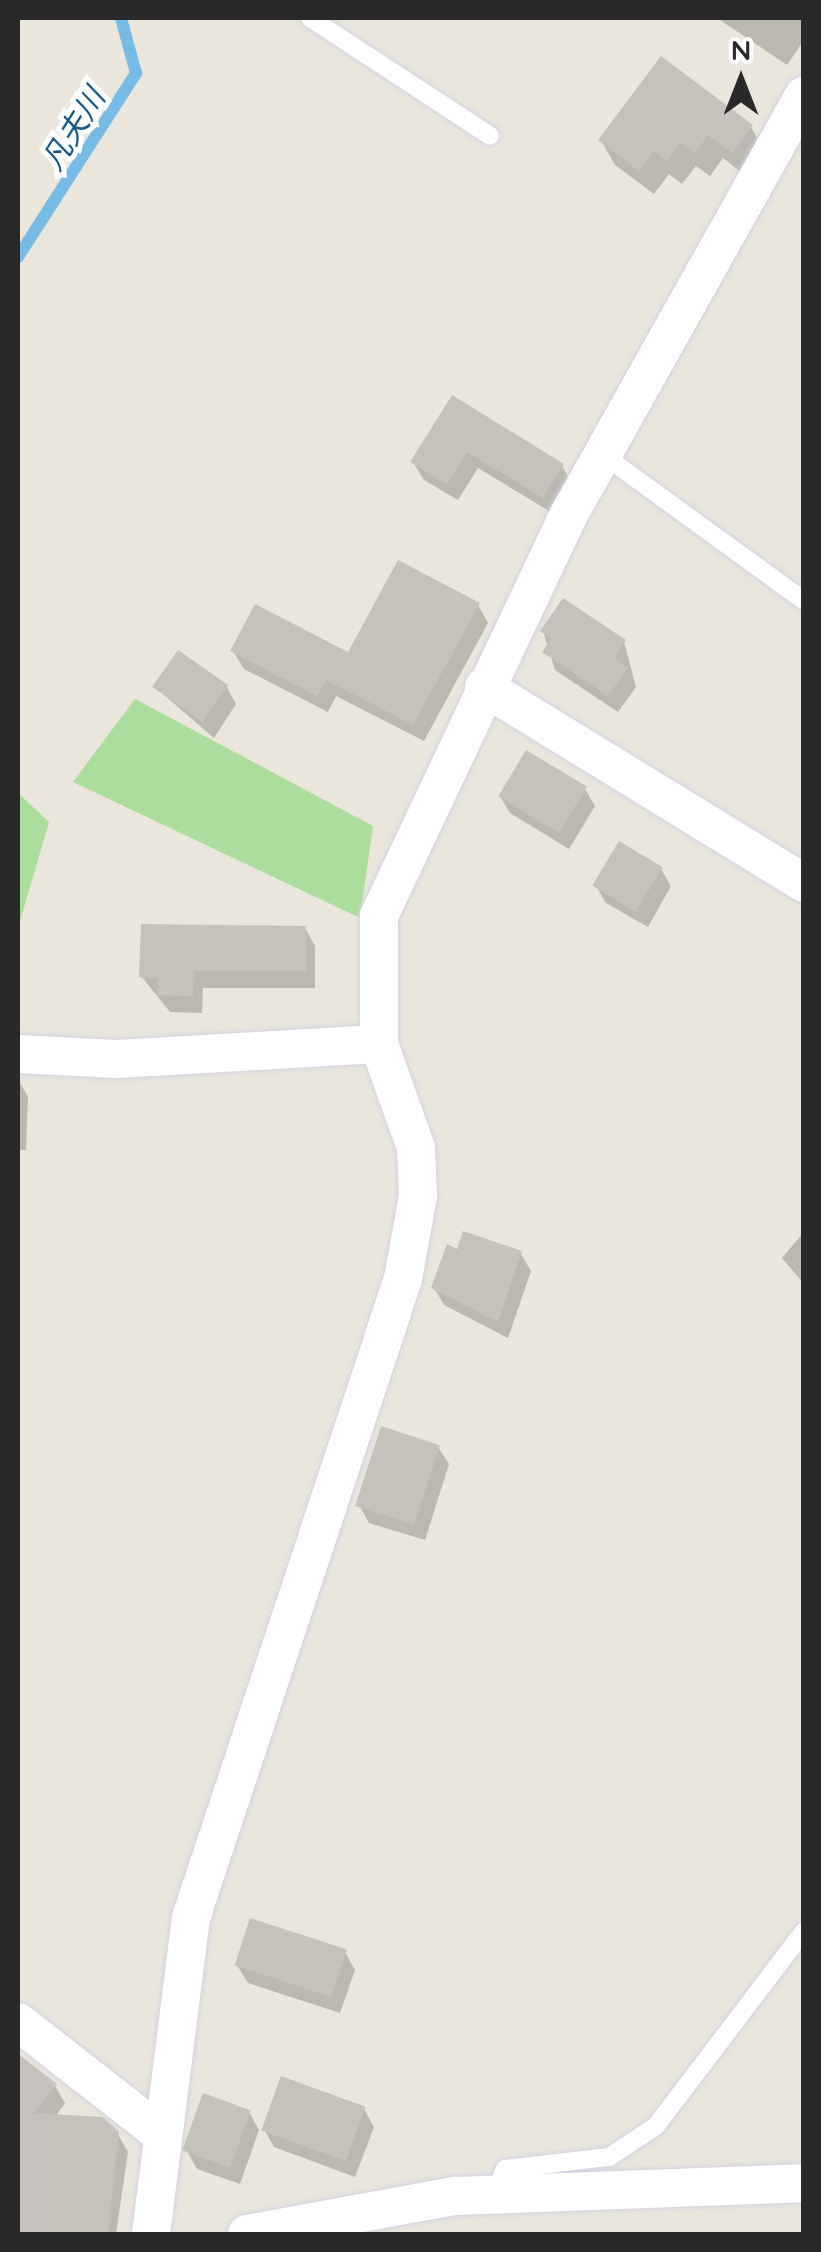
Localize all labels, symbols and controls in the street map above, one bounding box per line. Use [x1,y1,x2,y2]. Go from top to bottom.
north arrow [691,30,791,130]
text: N [731,32,751,67]
water label: 凡夫川 [34,81,112,177]

